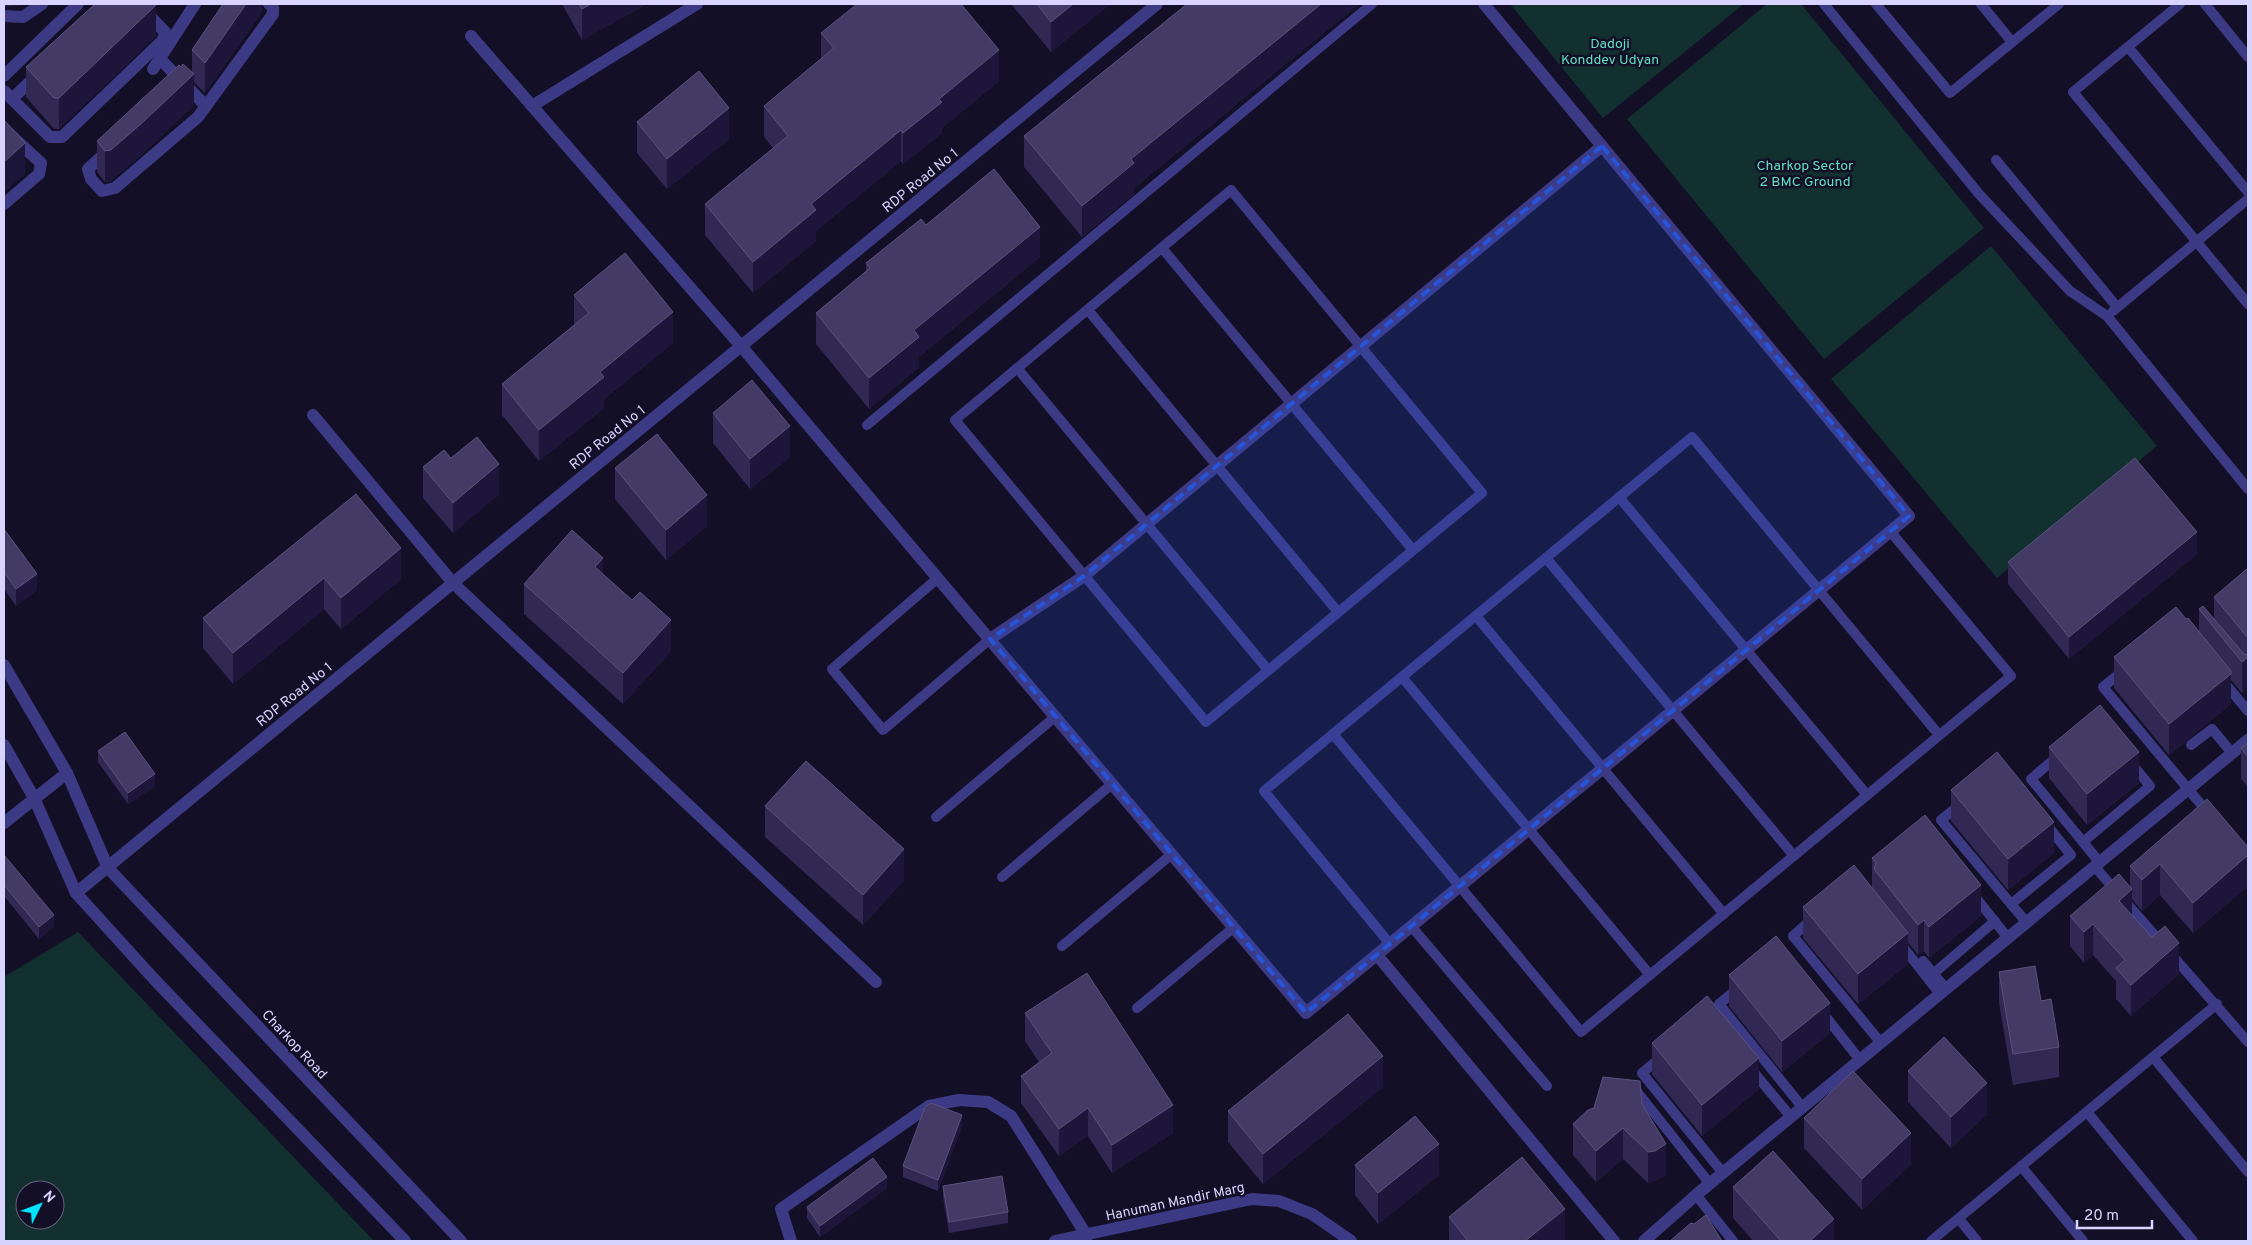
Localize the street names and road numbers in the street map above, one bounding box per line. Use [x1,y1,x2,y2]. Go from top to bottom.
street label: RDP Road No 1 [880,145,962,217]
street label: RDP Road No 1 [567,402,649,474]
street label: RDP Road No 1 [254,659,336,731]
street label: Charkop Road [258,1007,330,1083]
street label: Hanuman Mandir Marg [1104,1179,1246,1225]

